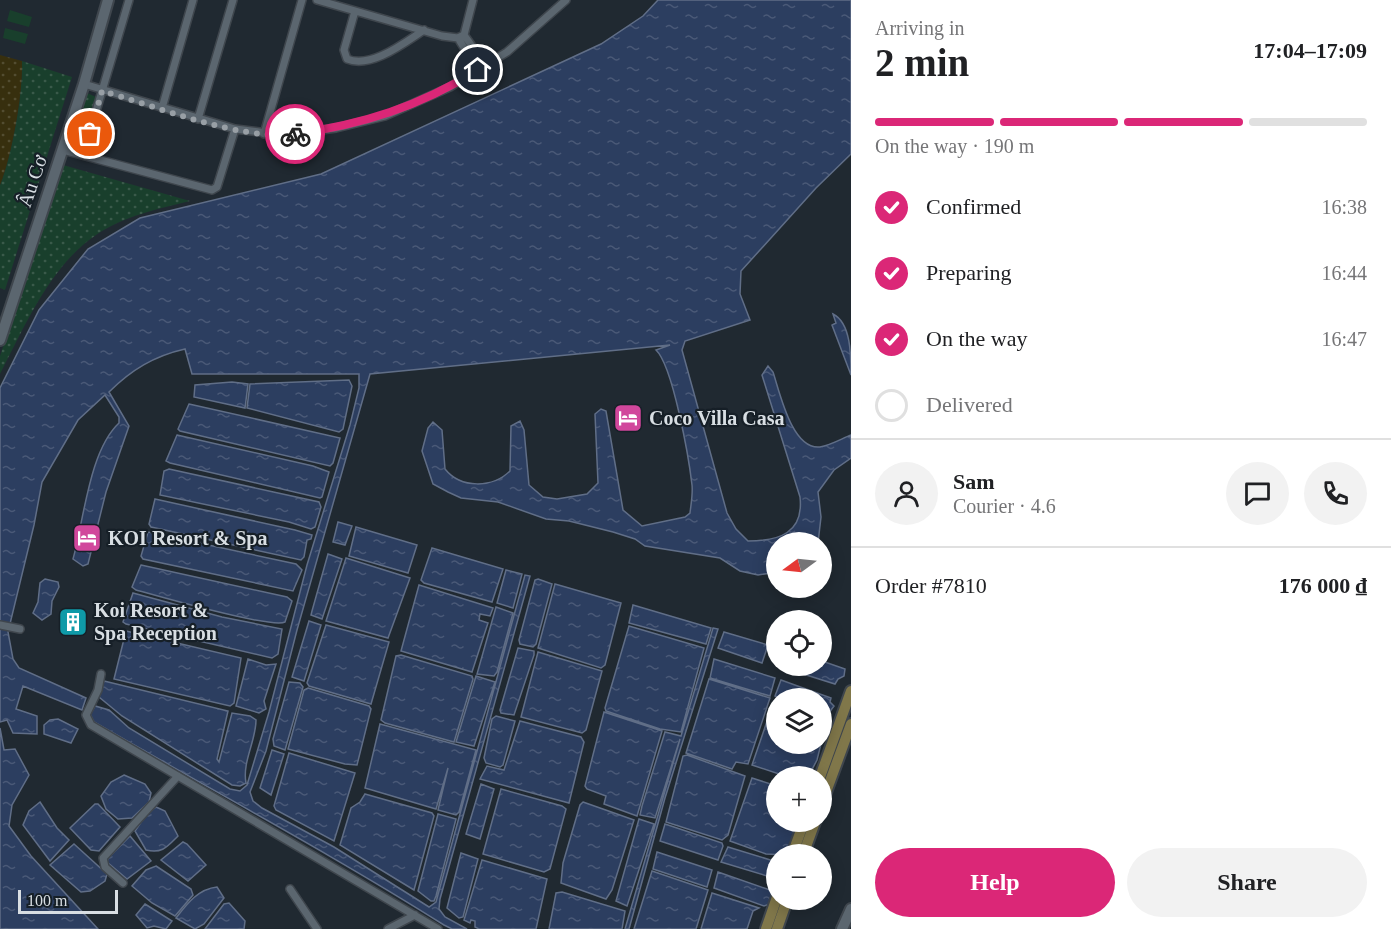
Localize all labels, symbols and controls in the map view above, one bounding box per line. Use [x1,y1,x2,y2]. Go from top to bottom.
text: Arriving in [875,17,964,39]
text: 17:04–17:09 [1253,38,1367,63]
text: 2 min [875,41,969,84]
pin [452,44,503,95]
icon: home [461,53,494,86]
courier [265,104,325,164]
pin [64,108,115,159]
icon: bag [73,117,106,150]
icon: bike [279,118,312,151]
text: On the way · 190 m [875,135,1034,157]
street label: Âu Cơ [13,152,51,210]
icon: check [875,191,908,224]
text: Confirmed [926,194,1021,219]
text: 16:38 [1321,196,1367,218]
icon: check [875,257,908,290]
text: Preparing [926,260,1012,285]
text: 16:44 [1321,262,1367,284]
icon: check [875,323,908,356]
text: On the way [926,326,1027,351]
text: 16:47 [1321,328,1367,350]
text: Delivered [926,392,1013,417]
hotel icon: Coco Villa Casa [612,402,644,434]
place label: Coco Villa Casa [649,407,785,429]
button: person [875,462,938,525]
button: chat [1226,462,1289,525]
button: phone [1304,462,1367,525]
text: Sam [953,469,995,494]
text: Courier · 4.6 [953,495,1056,517]
hotel icon: KOI Resort & Spa [71,522,103,554]
place label: KOI Resort & Spa [108,527,267,550]
north arrow [766,532,832,598]
map controls [766,532,832,910]
text: Order #7810 [875,573,987,598]
text: 176 000 ₫ [1279,573,1367,598]
place label: Koi Resort & Spa Reception [94,599,217,645]
building icon: Koi Resort & Spa Reception [57,606,89,638]
button: locate [766,610,832,676]
button: layers [766,688,832,754]
button: + [766,766,832,832]
button: − [766,844,832,910]
button: Help [875,848,1115,917]
button: Share [1127,848,1367,917]
scale bar [18,887,118,914]
text: 100 m [27,892,67,909]

